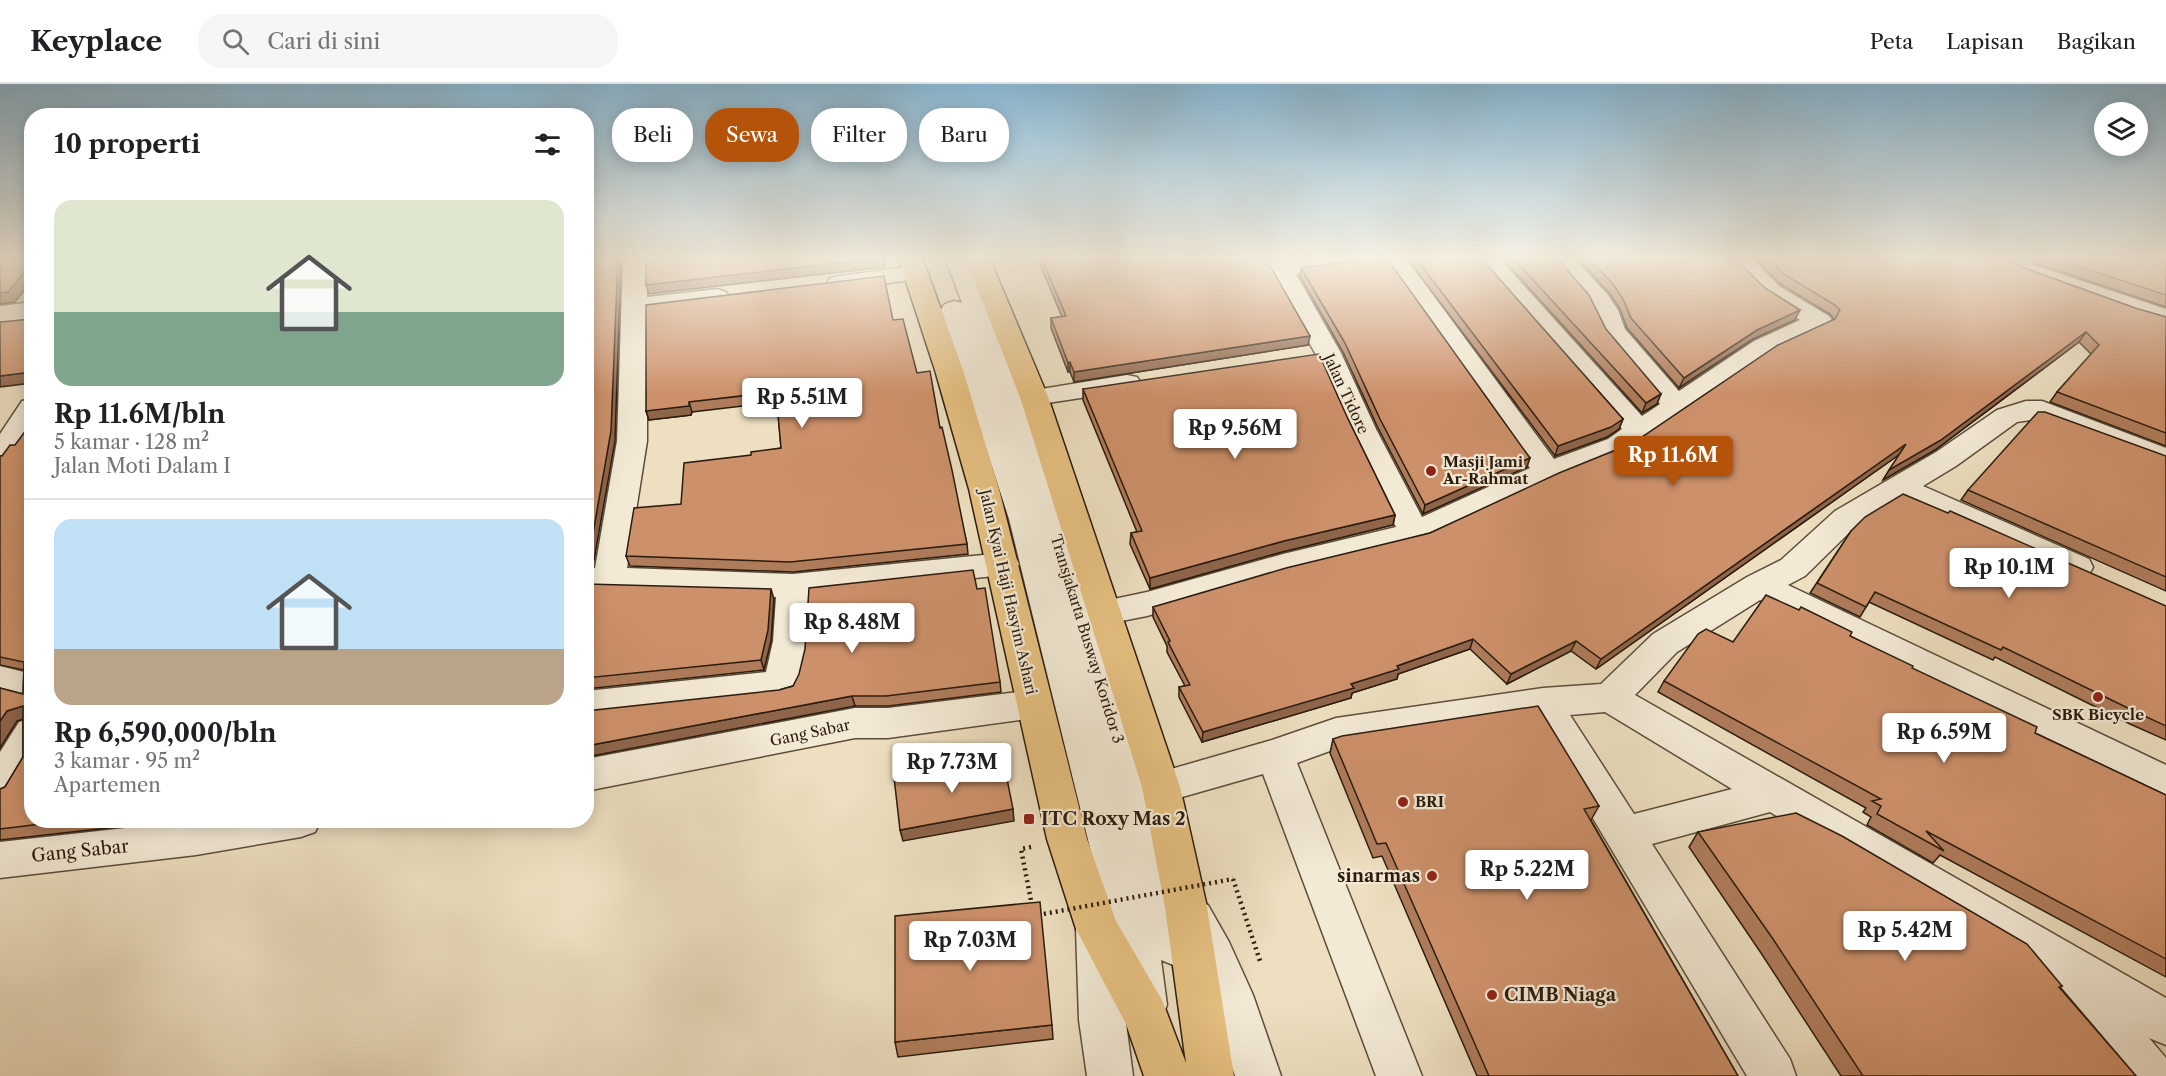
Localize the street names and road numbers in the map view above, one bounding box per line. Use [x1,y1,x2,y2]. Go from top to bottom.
street label: Jalan Tidore [1319,349,1373,437]
street label: Jalan Kyai Haji Hasyim Ashari [975,485,1041,697]
street label: Transjakarta Busway Koridor 3 [1047,532,1128,746]
street label: Gang Sabar [768,715,852,750]
street label: Gang Sabar [30,835,130,867]

